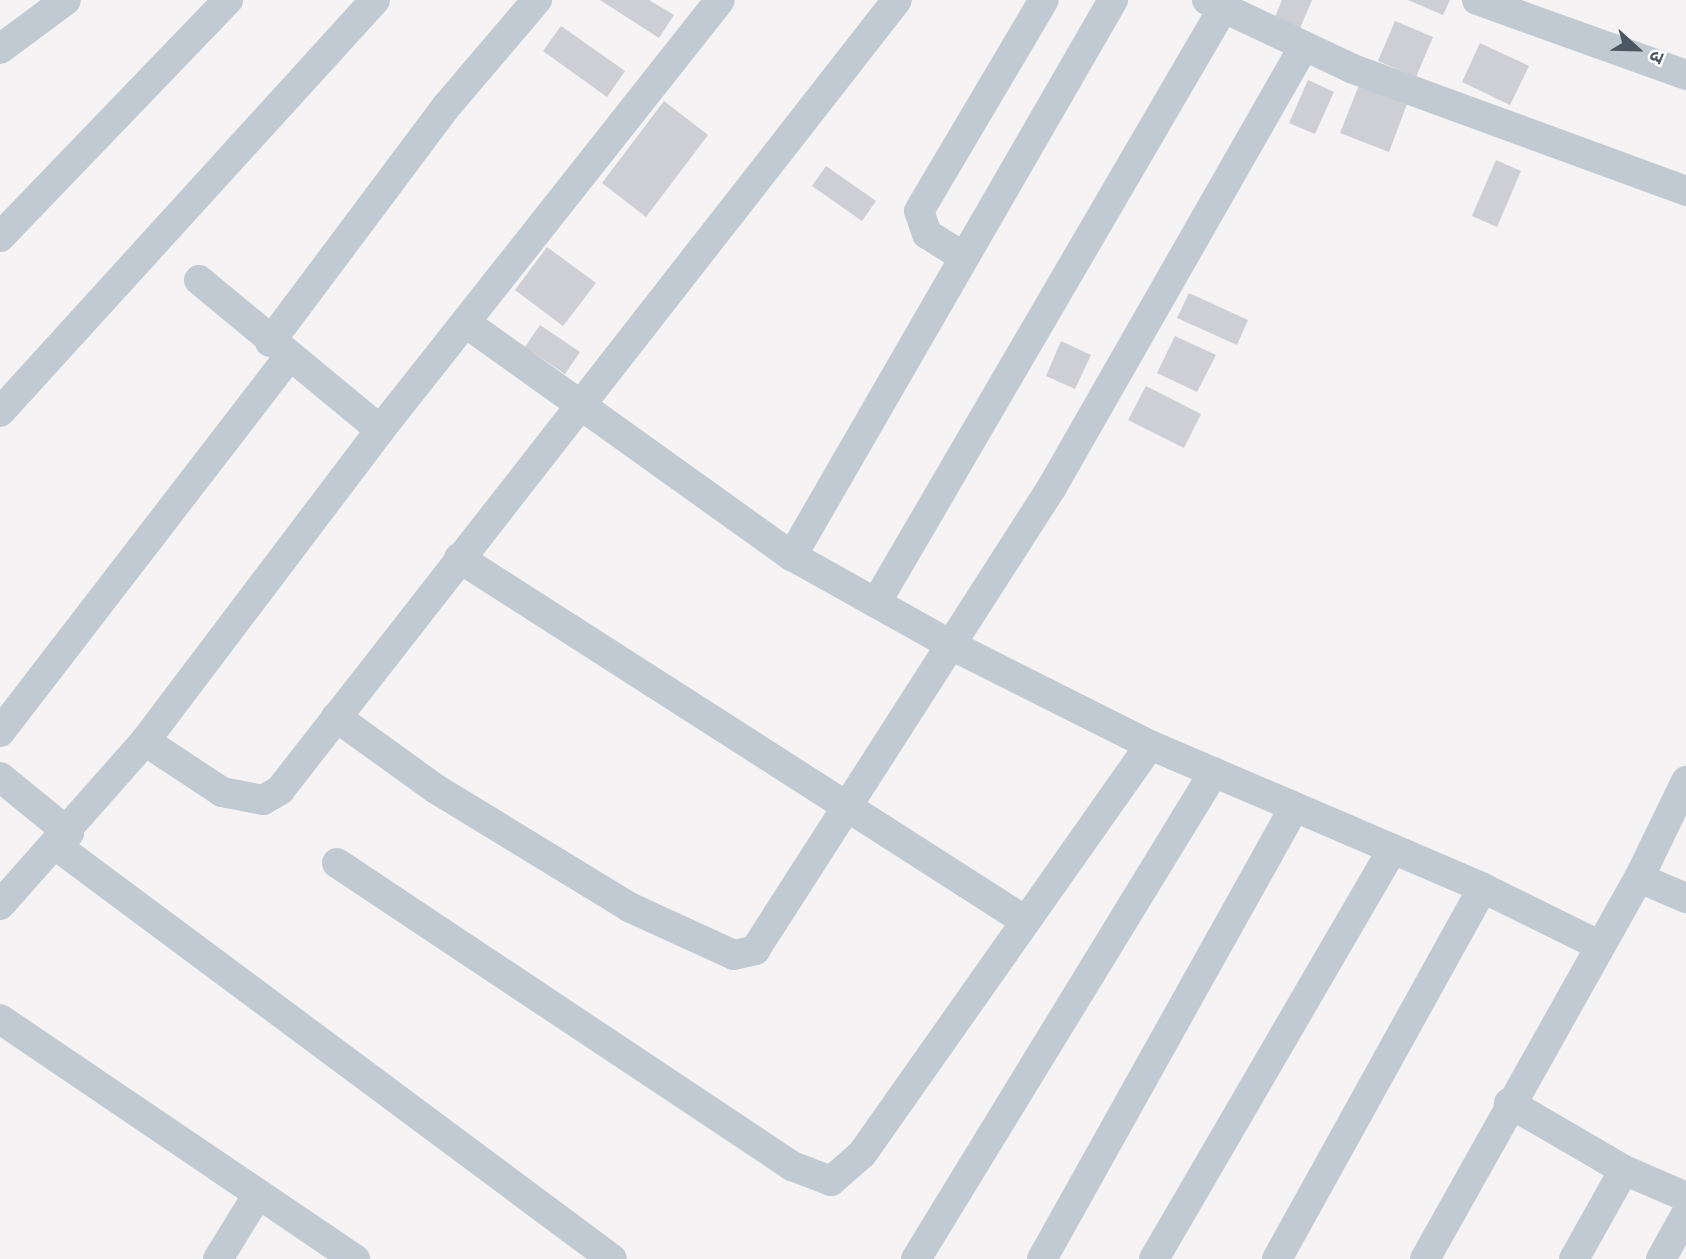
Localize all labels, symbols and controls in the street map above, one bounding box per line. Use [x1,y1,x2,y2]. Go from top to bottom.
north arrow [1602,14,1672,84]
text: उ [1644,48,1670,67]

